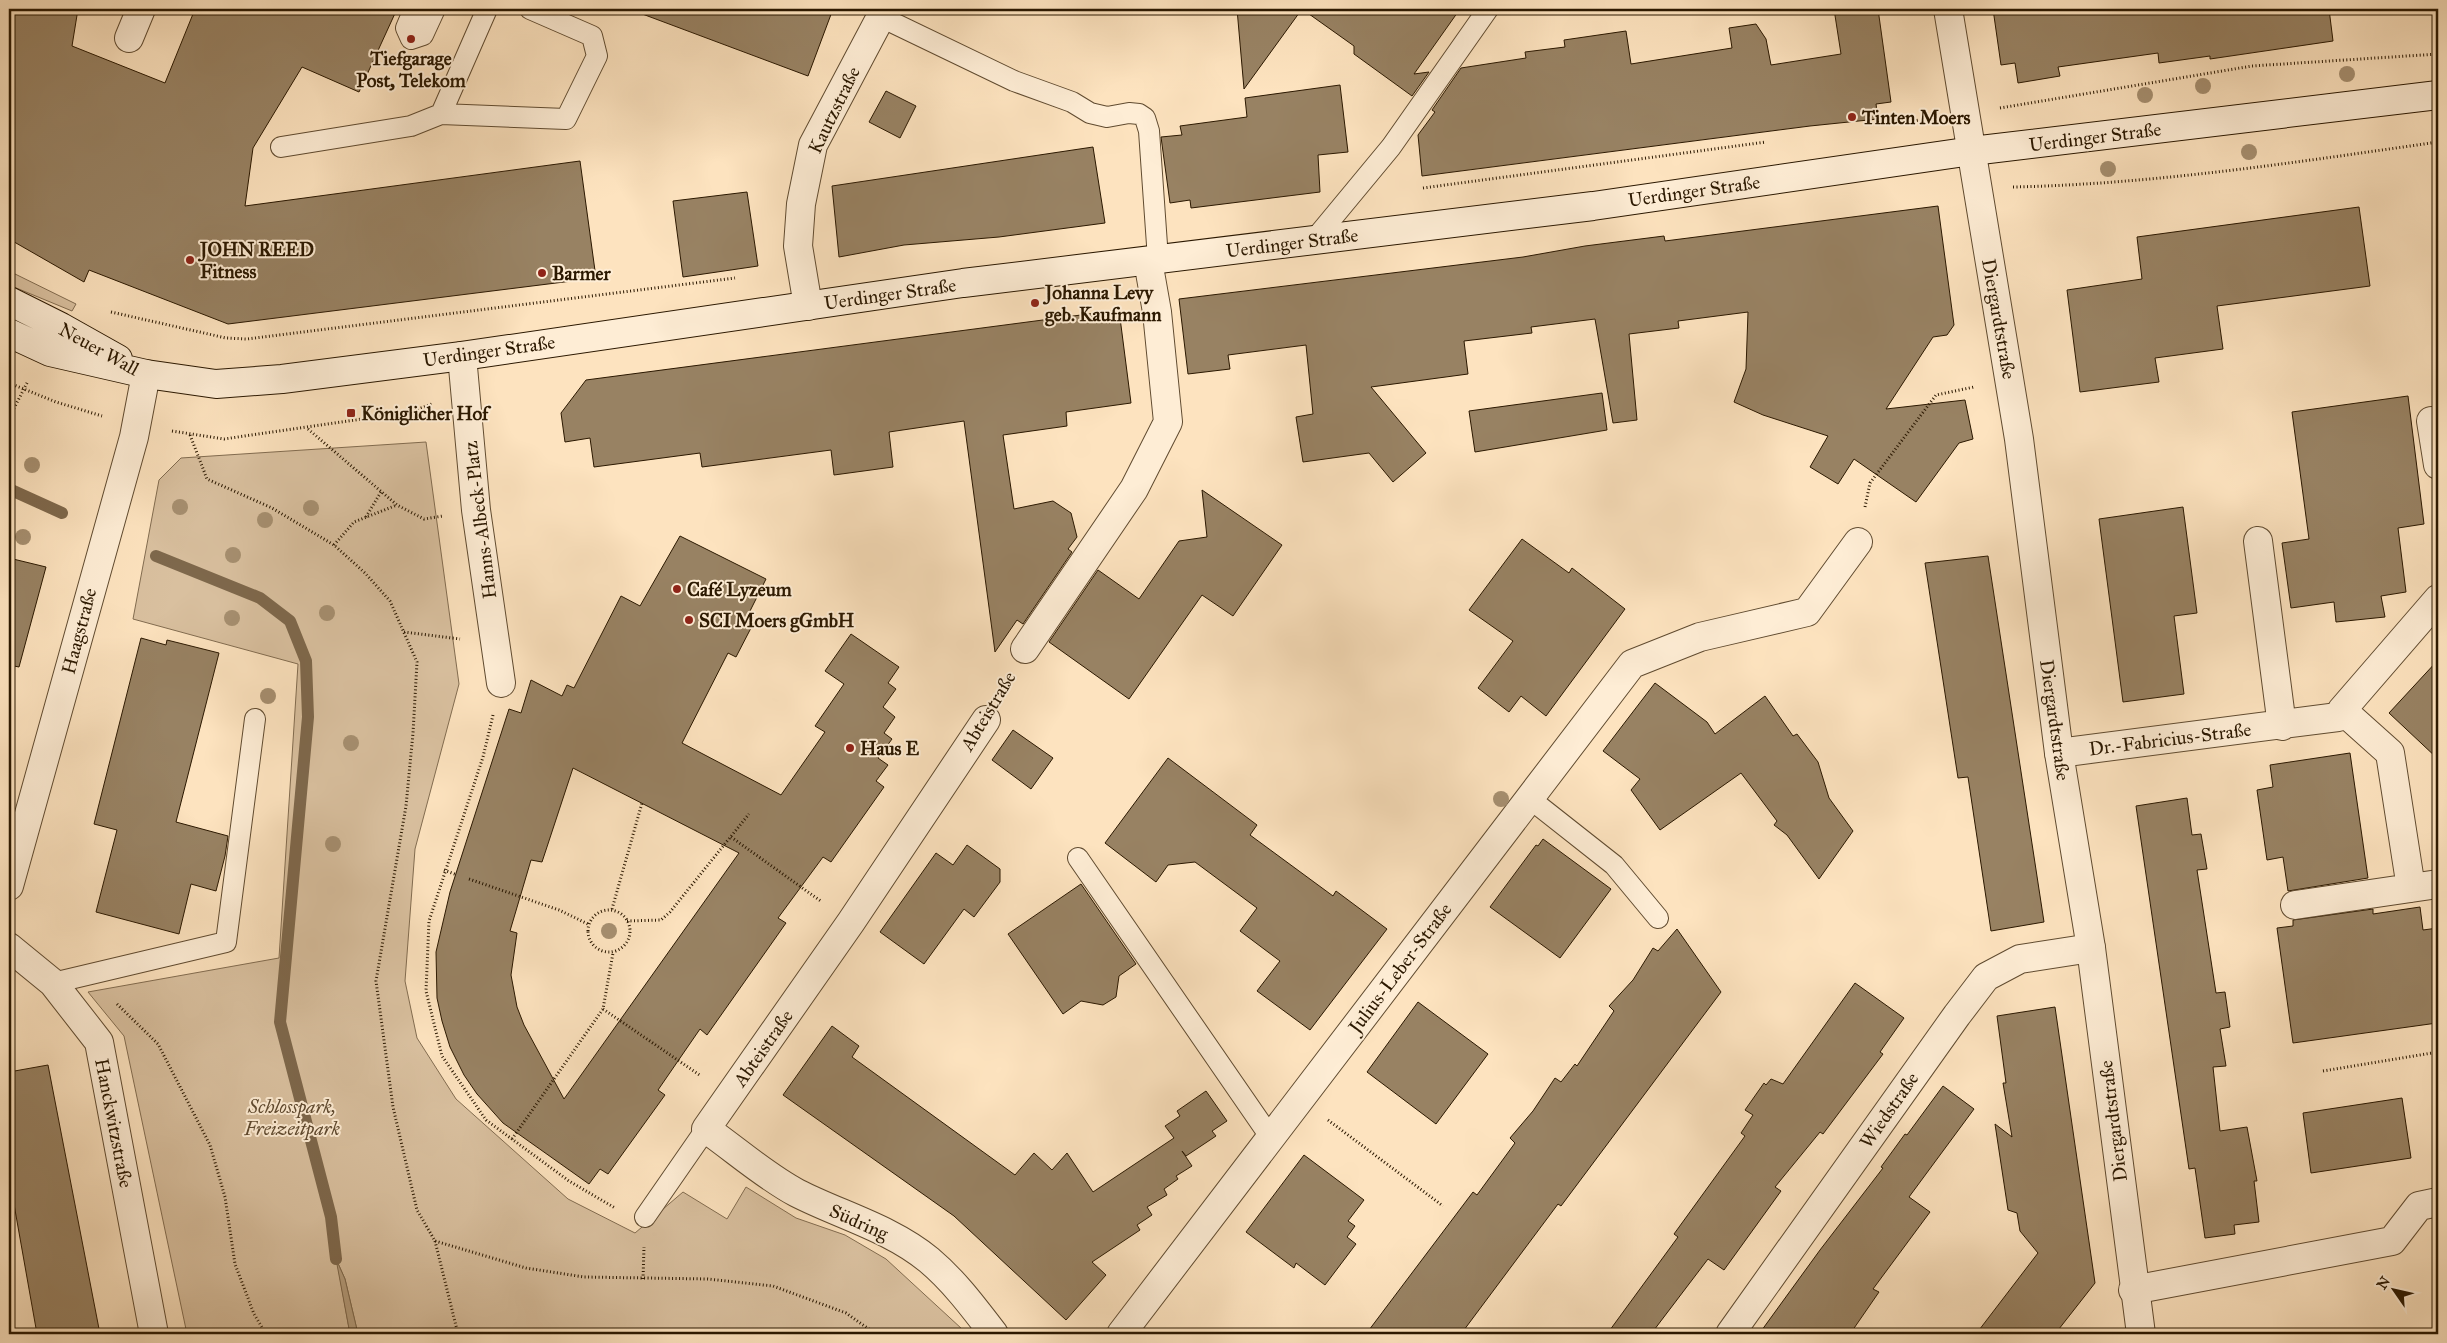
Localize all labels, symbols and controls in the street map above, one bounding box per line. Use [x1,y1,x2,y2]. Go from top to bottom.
marker: Tiefgarage Post, Telekom [405,33,417,45]
place label: Tiefgarage Post, Telekom [356,47,466,92]
street label: Kautzstraße [803,63,865,157]
place label: Tinten Moers [1861,106,1971,129]
marker: Tinten Moers [1846,111,1858,123]
street label: Uerdinger Straße [2028,117,2163,158]
street label: Uerdinger Straße [1627,170,1762,213]
street label: Uerdinger Straße [1225,223,1360,264]
place label: JOHN REED Fitness [197,238,314,283]
marker: JOHN REED Fitness [184,254,196,266]
street label: Diergardtstraße [1976,257,2021,381]
place label: Barmer [552,262,612,285]
marker: Barmer [536,267,548,279]
street label: Uerdinger Straße [823,273,958,316]
place label: Johanna Levy geb. Kaufmann [1042,281,1162,327]
marker: Johanna Levy geb. Kaufmann [1029,297,1041,309]
street label: Neuer Wall [55,318,144,381]
street label: Uerdinger Straße [422,330,557,373]
place label: Königlicher Hof [361,402,492,426]
marker: Königlicher Hof [345,407,357,419]
street label: Hanns-Albeck-Platz [459,439,501,600]
place label: Café Lyzeum [687,578,792,602]
marker: Café Lyzeum [671,583,683,595]
street label: Haagstraße [57,585,102,677]
place label: SCI Moers gGmbH [699,609,855,633]
marker: SCI Moers gGmbH [683,614,695,626]
street label: Diergardtstraße [2034,658,2075,782]
street label: Abteistraße [955,667,1021,756]
street label: Dr.-Fabricius-Straße [2088,718,2253,760]
place label: Haus E [860,737,920,760]
marker: Haus E [844,742,856,754]
street label: Julius-Leber-Straße [1342,898,1457,1040]
street label: Abteistraße [728,1005,798,1092]
street label: Hanckwitzstraße [90,1056,138,1190]
street label: Diergardtstraße [2094,1059,2133,1183]
street label: Wiedstraße [1855,1068,1923,1152]
park label: Schlosspark, Freizeitpark [243,1095,340,1141]
street label: Südring [826,1199,892,1246]
north arrow [2370,1266,2420,1316]
text: N [2373,1273,2394,1293]

